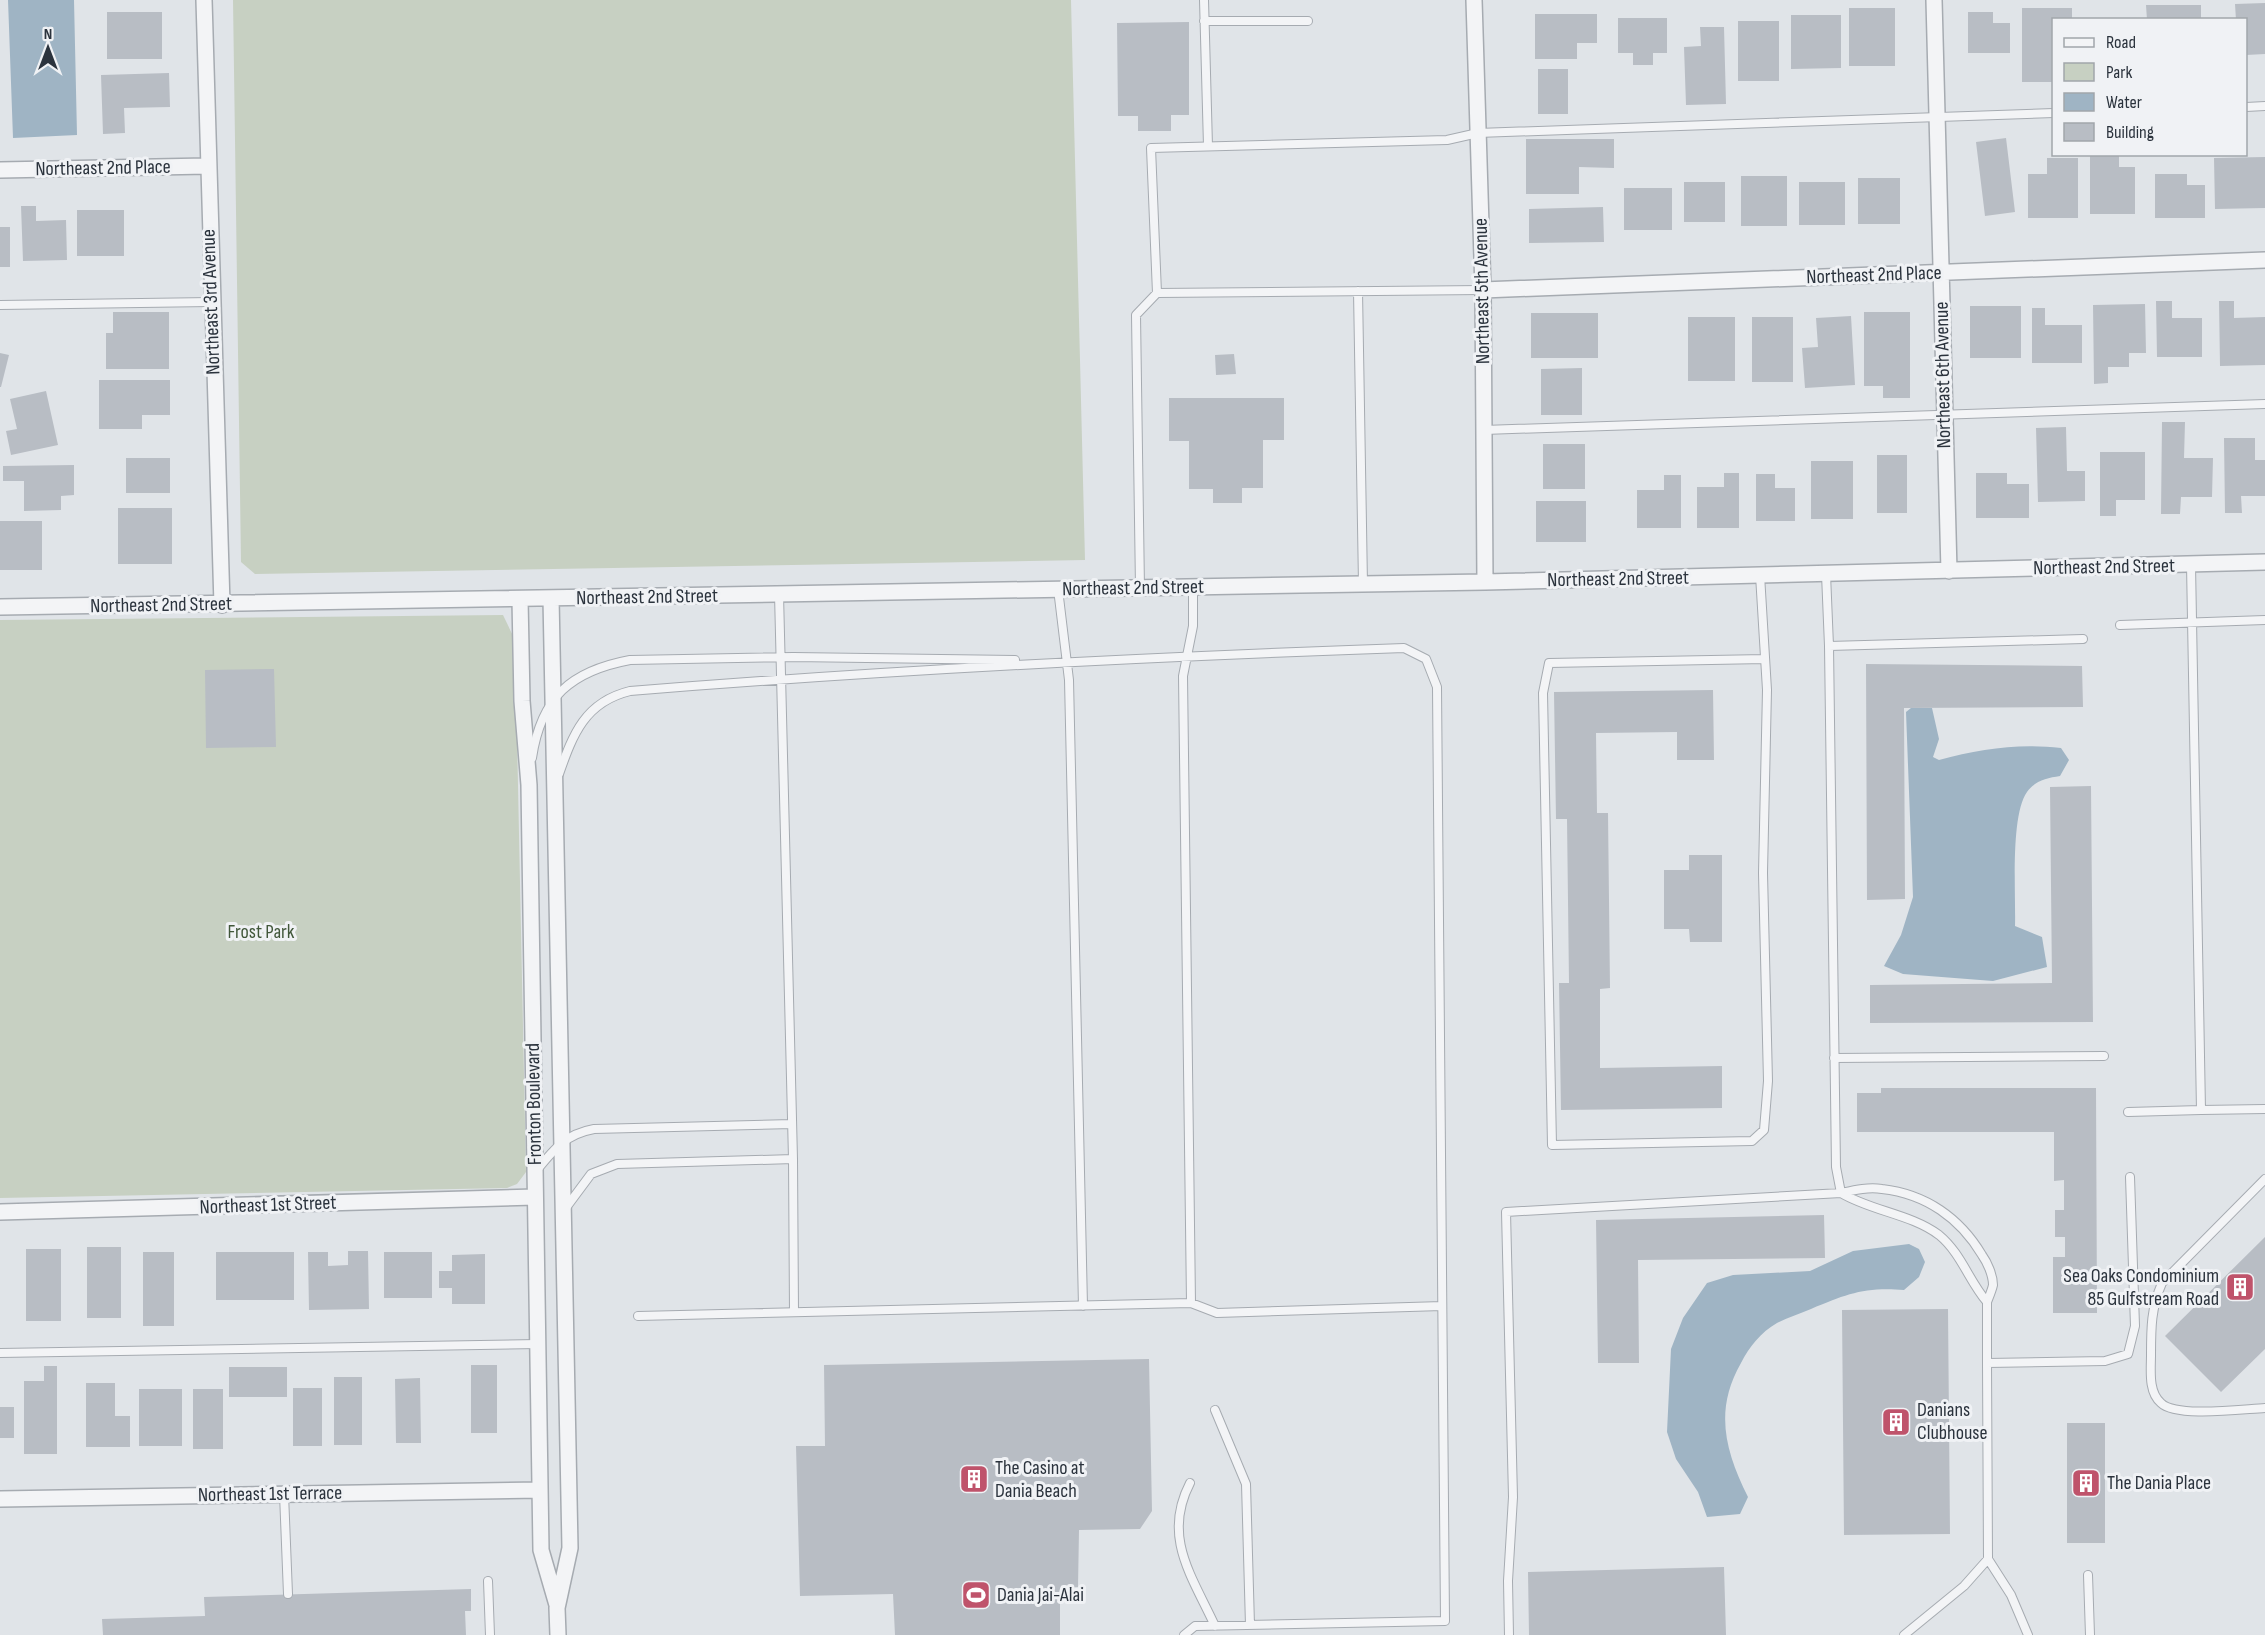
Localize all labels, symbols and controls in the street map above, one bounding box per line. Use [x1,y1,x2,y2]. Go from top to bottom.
north arrow [18,18,78,78]
legend [2052,18,2247,156]
text: N [44,25,52,44]
text: Road [2106,32,2136,53]
text: Park [2106,62,2132,83]
text: Water [2106,92,2142,113]
text: Building [2106,122,2154,143]
street label: Northeast 2nd Place [35,155,171,181]
street label: Northeast 5th Avenue [1469,218,1495,364]
street label: Northeast 3rd Avenue [196,229,226,375]
street label: Northeast 2nd Place [1806,261,1942,289]
street label: Northeast 6th Avenue [1930,301,1956,449]
street label: Northeast 2nd Street [2033,554,2175,580]
street label: Northeast 2nd Street [1547,566,1689,592]
street label: Northeast 2nd Street [1062,575,1204,601]
street label: Northeast 2nd Street [576,584,718,610]
street label: Northeast 2nd Street [90,592,232,618]
park label: Frost Park [228,920,295,944]
street label: Fronton Boulevard [521,1043,547,1165]
street label: Northeast 1st Street [199,1191,337,1219]
place label: Sea Oaks Condominium 85 Gulfstream Road [2063,1264,2219,1311]
building icon: Sea Oaks Condominium 85 Gulfstream Road [2224,1271,2256,1303]
place label: Danians Clubhouse [1917,1398,1988,1445]
building icon: Danians Clubhouse [1880,1406,1912,1438]
place label: The Casino at Dania Beach [995,1456,1085,1503]
building icon: The Casino at Dania Beach [958,1463,990,1495]
building icon: The Dania Place [2070,1467,2102,1499]
place label: The Dania Place [2107,1471,2211,1495]
street label: Northeast 1st Terrace [198,1481,342,1507]
sports icon: Dania Jai-Alai [960,1579,992,1611]
place label: Dania Jai-Alai [997,1583,1084,1607]

